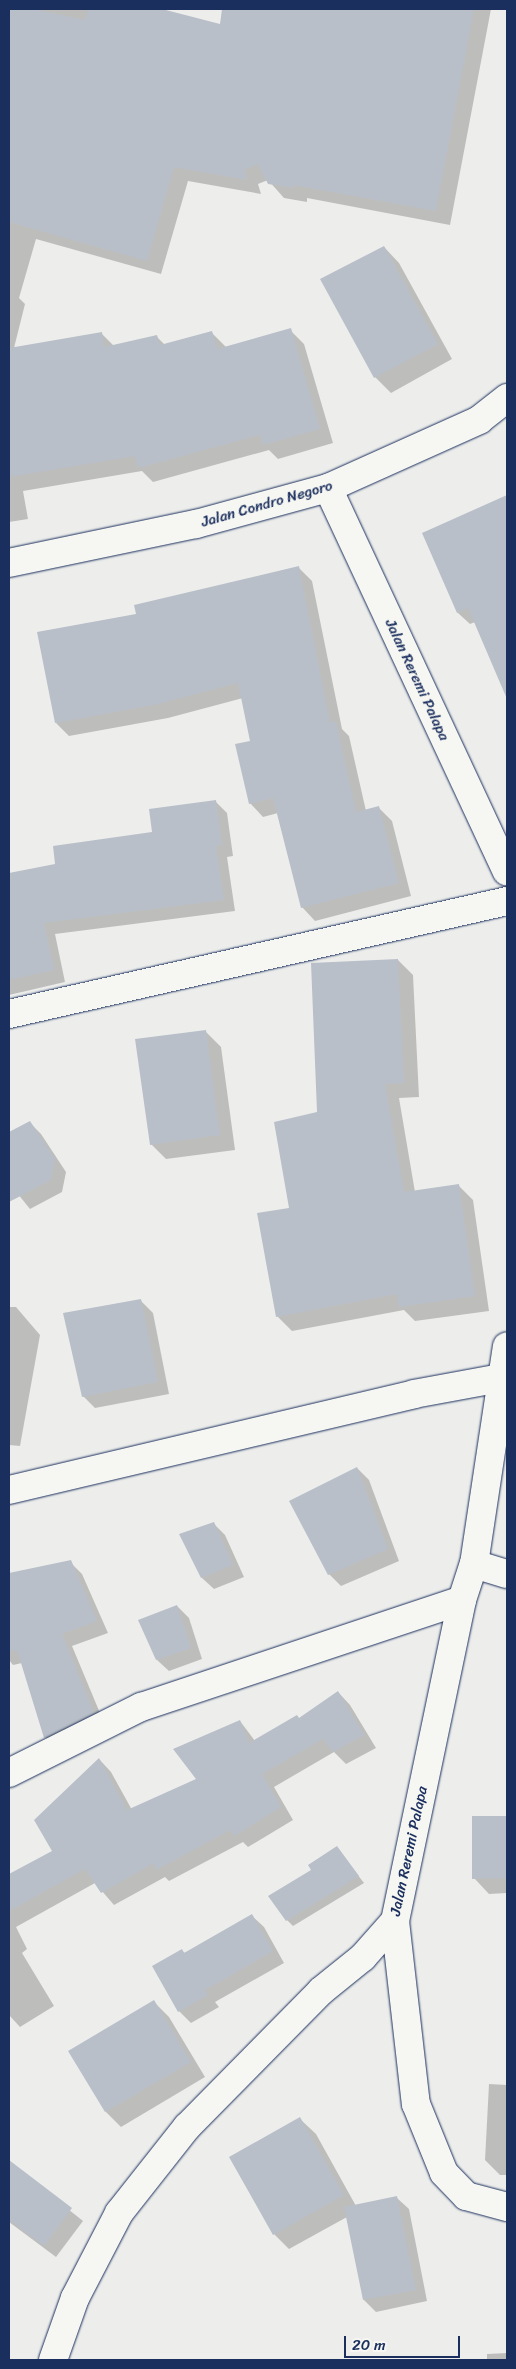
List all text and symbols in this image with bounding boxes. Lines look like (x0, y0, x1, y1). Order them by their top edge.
street label: Jalan Condro Negoro (199, 477, 335, 531)
street label: Jalan Reremi Palapa (381, 616, 453, 744)
street label: Jalan Reremi Palapa (386, 1784, 432, 1918)
scale bar (346, 2326, 462, 2358)
text: 20 m (352, 2332, 386, 2358)

